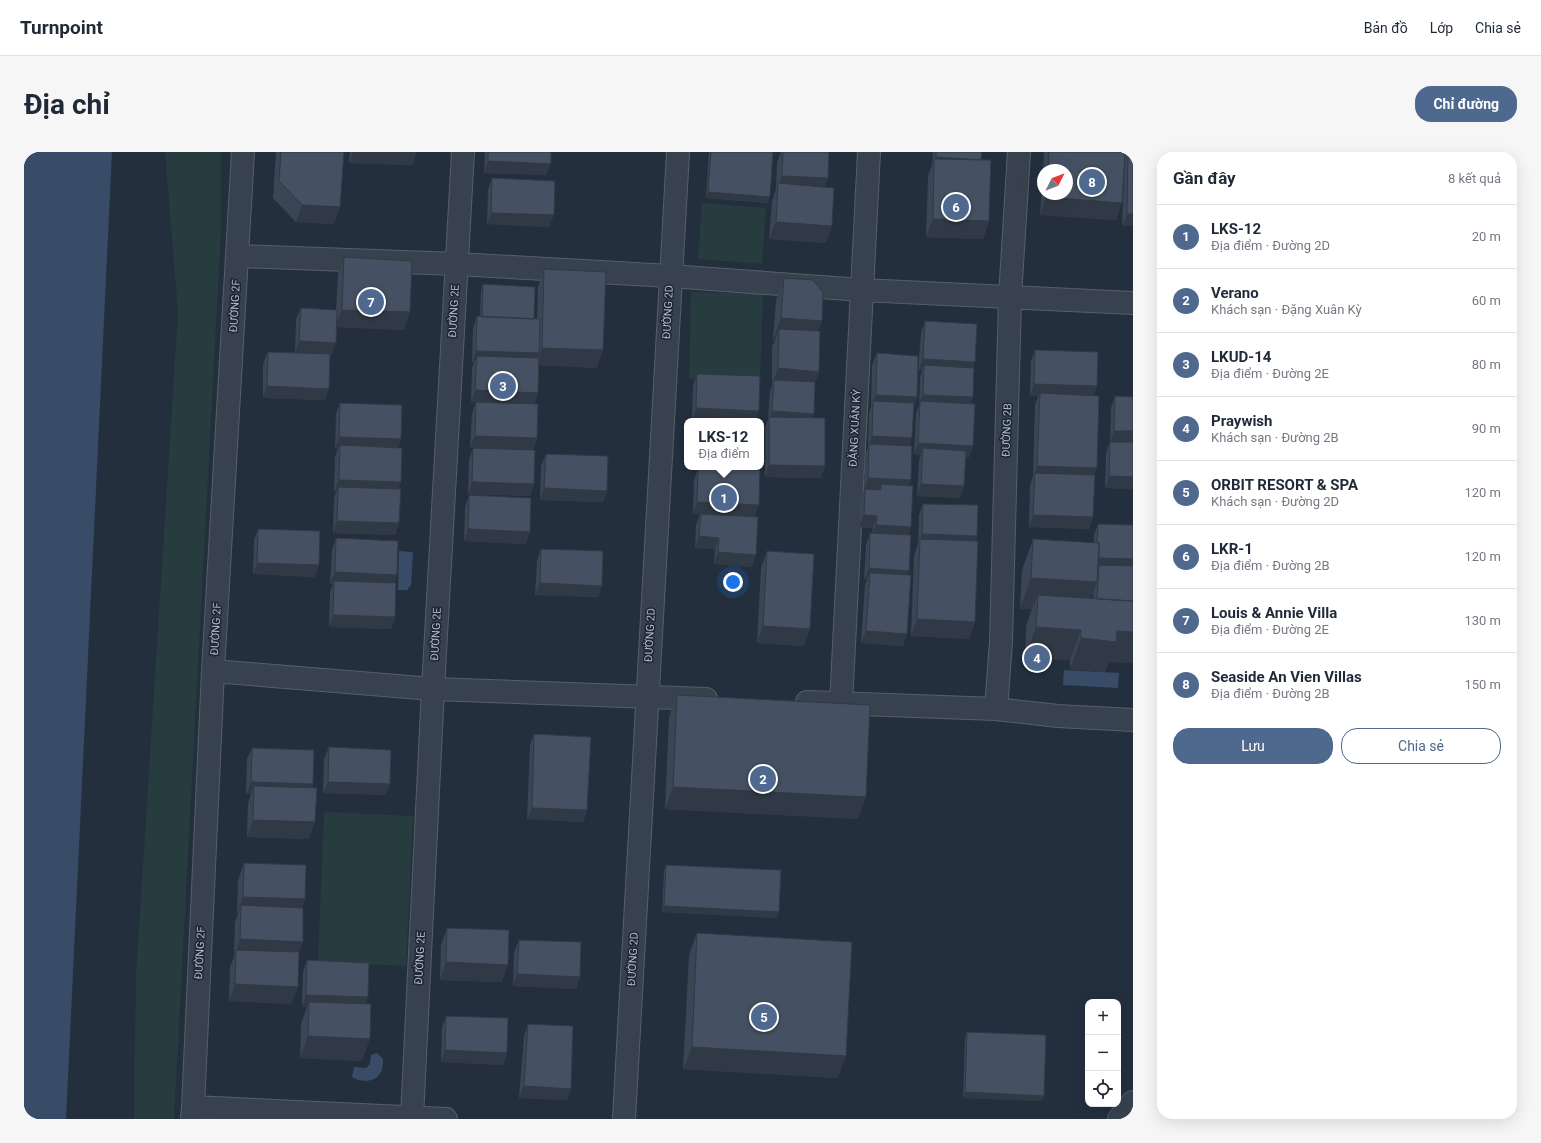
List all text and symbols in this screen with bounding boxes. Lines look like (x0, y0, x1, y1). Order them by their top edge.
text: Turnpoint (20, 16, 103, 39)
text: Bản đồ (1364, 20, 1408, 36)
text: Lớp (1430, 20, 1453, 36)
text: Chia sẻ (1475, 20, 1521, 36)
button: Chỉ đường (1415, 86, 1517, 122)
text: Địa chỉ (24, 88, 110, 121)
north arrow (1037, 164, 1073, 200)
pin: 8 (1079, 167, 1105, 197)
text: Gần đây (1173, 168, 1236, 188)
text: 8 kết quả (1448, 171, 1501, 186)
pin: 6 (943, 192, 969, 222)
text: LKS-12 (1211, 220, 1261, 238)
text: 1 (1182, 229, 1190, 244)
text: 20 m (1472, 229, 1501, 244)
text: Địa điểm · Đường 2D (1211, 238, 1330, 253)
street label: ĐƯỜNG 2F (227, 279, 243, 333)
street label: ĐƯỜNG 2E (446, 284, 462, 338)
text: Verano (1211, 284, 1259, 302)
street label: ĐƯỜNG 2D (660, 285, 676, 339)
pin: 7 (358, 287, 384, 317)
text: 2 (1182, 293, 1190, 308)
text: 60 m (1472, 293, 1501, 308)
text: Khách sạn · Đặng Xuân Kỳ (1211, 302, 1362, 317)
text: LKUD-14 (1211, 348, 1271, 366)
text: 3 (1182, 357, 1190, 372)
text: 80 m (1472, 357, 1501, 372)
text: Địa điểm · Đường 2E (1211, 366, 1329, 381)
pin: 3 (490, 371, 516, 401)
street label: ĐẶNG XUÂN KỲ (846, 388, 864, 467)
street label: ĐƯỜNG 2B (1000, 403, 1014, 457)
text: Praywish (1211, 412, 1272, 430)
popup (684, 418, 764, 470)
text: 4 (1182, 421, 1190, 436)
text: 90 m (1472, 421, 1501, 436)
text: LKS-12 (698, 428, 748, 446)
text: Khách sạn · Đường 2B (1211, 430, 1339, 445)
text: Địa điểm (698, 446, 750, 461)
text: ORBIT RESORT & SPA (1211, 476, 1358, 494)
pin: 1 (711, 483, 737, 513)
text: 5 (1182, 485, 1190, 500)
text: 120 m (1464, 485, 1501, 500)
text: Khách sạn · Đường 2D (1211, 494, 1339, 509)
text: LKR-1 (1211, 540, 1253, 558)
text: 6 (1182, 549, 1190, 564)
text: 120 m (1464, 549, 1501, 564)
text: Địa điểm · Đường 2B (1211, 558, 1330, 573)
your location (723, 572, 743, 592)
street label: ĐƯỜNG 2F (208, 602, 224, 656)
text: Louis & Annie Villa (1211, 604, 1337, 622)
street label: ĐƯỜNG 2E (428, 607, 444, 661)
street label: ĐƯỜNG 2D (642, 608, 658, 662)
text: 7 (1182, 613, 1190, 628)
text: 130 m (1464, 613, 1501, 628)
text: Địa điểm · Đường 2E (1211, 622, 1329, 637)
pin: 4 (1024, 643, 1050, 673)
text: Seaside An Vien Villas (1211, 668, 1362, 686)
text: 8 (1182, 677, 1190, 692)
text: 150 m (1464, 677, 1501, 692)
text: Địa điểm · Đường 2B (1211, 686, 1330, 701)
button: Lưu (1173, 728, 1333, 764)
button: Chia sẻ (1341, 728, 1501, 764)
pin: 2 (750, 764, 776, 794)
street label: ĐƯỜNG 2F (192, 926, 208, 980)
street label: ĐƯỜNG 2E (412, 931, 428, 985)
street label: ĐƯỜNG 2D (625, 932, 641, 986)
map controls (1085, 999, 1121, 1107)
button: + (1085, 999, 1121, 1035)
pin: 5 (751, 1002, 777, 1032)
button: − (1085, 1035, 1121, 1071)
button: locate (1085, 1071, 1121, 1107)

